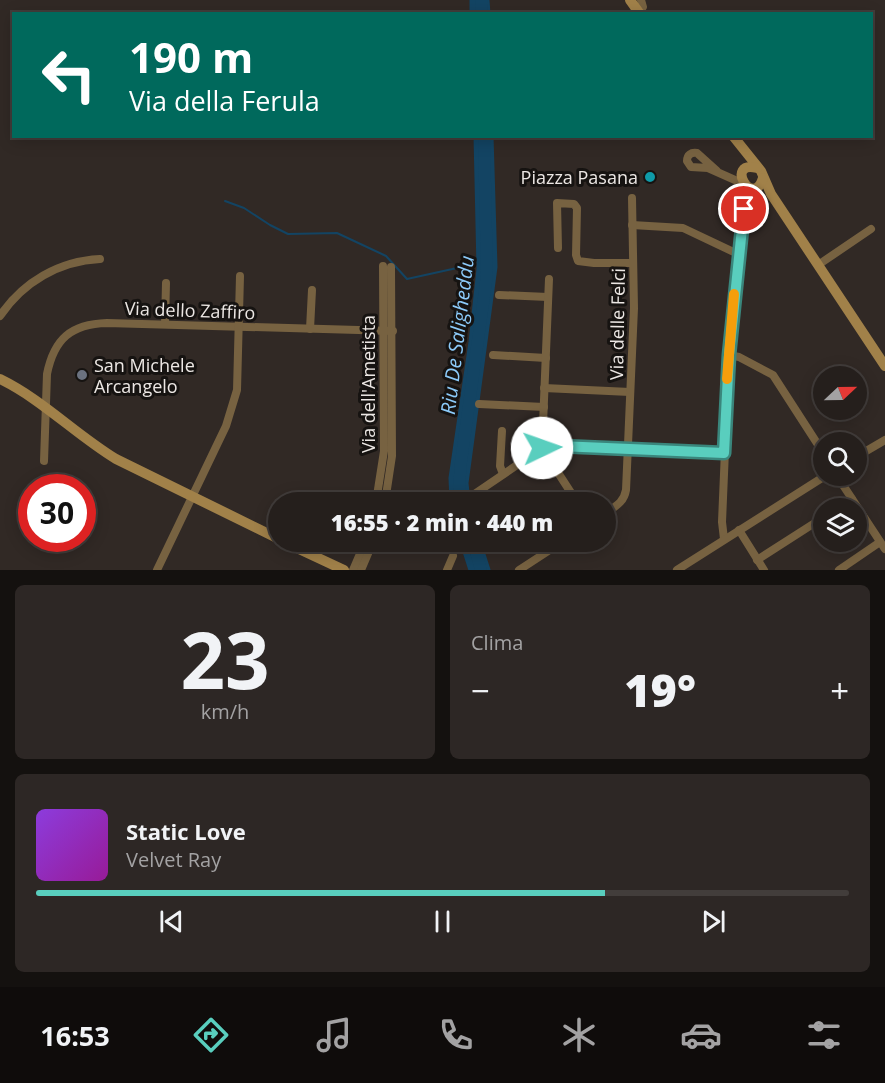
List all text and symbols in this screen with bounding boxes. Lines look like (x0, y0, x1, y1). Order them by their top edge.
text: 190 m (129, 28, 253, 85)
icon: left (30, 36, 108, 114)
text: Via della Ferula (129, 82, 320, 119)
place label: Piazza Pasana (521, 165, 638, 189)
marker: Piazza Pasana (643, 170, 657, 184)
pin (718, 183, 769, 234)
icon: arrive (727, 192, 760, 225)
water label: Riu De Saligheddu (434, 254, 480, 416)
street label: Via delle Felci (604, 268, 630, 380)
street label: Via dello Zaffiro (124, 296, 256, 324)
street label: Via dell'Ametista (356, 315, 380, 453)
place label: San Michele Arcangelo (94, 353, 195, 398)
north arrow (813, 366, 867, 420)
map controls (813, 366, 867, 552)
marker: San Michele Arcangelo (75, 368, 89, 382)
position arrow (510, 416, 574, 480)
button: search (813, 432, 867, 486)
speed limit sign: 30 (18, 474, 96, 552)
button: layers (813, 498, 867, 552)
text: 16:55 · 2 min · 440 m (331, 507, 553, 537)
text: 23 (180, 606, 270, 712)
text: Clima (471, 629, 523, 656)
text: 19° (624, 659, 696, 720)
text: − (471, 668, 490, 713)
text: + (830, 668, 849, 713)
text: km/h (201, 698, 249, 725)
text: Static Love (126, 816, 246, 846)
text: Velvet Ray (126, 846, 221, 873)
icon: previous (155, 905, 188, 938)
icon: pause (426, 905, 459, 938)
icon: next (697, 905, 730, 938)
icon: directions (190, 1014, 232, 1056)
icon: music (313, 1014, 355, 1056)
icon: phone (435, 1014, 477, 1056)
icon: climate (558, 1014, 600, 1056)
icon: car (680, 1014, 722, 1056)
icon: filters (803, 1014, 845, 1056)
text: 16:53 (40, 1017, 110, 1054)

